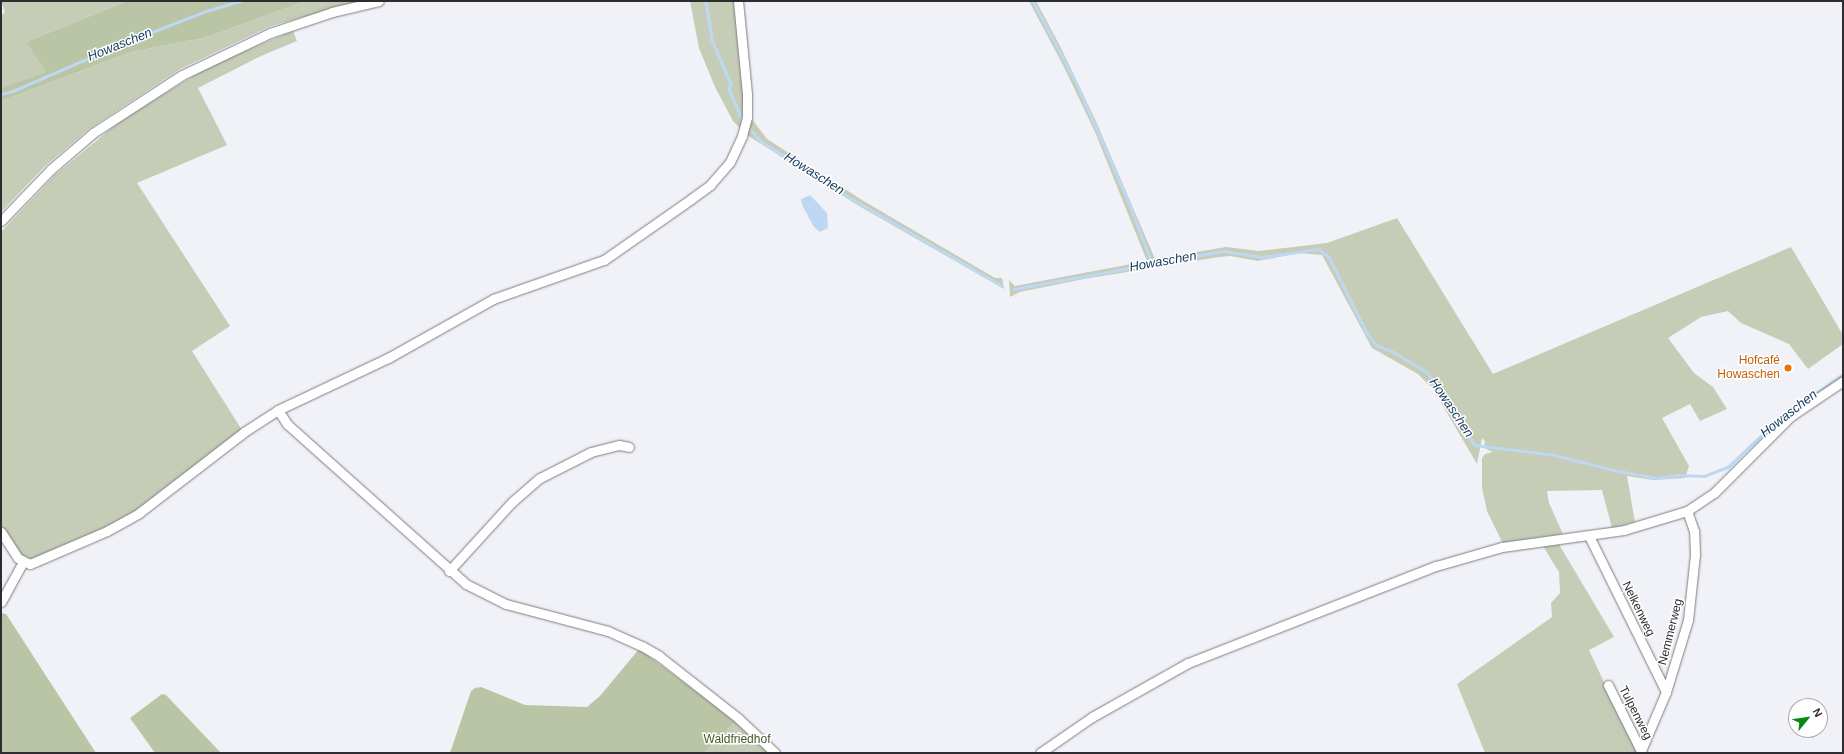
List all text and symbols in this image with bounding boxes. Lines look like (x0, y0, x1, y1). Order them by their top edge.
water label: Howaschen (86, 25, 154, 65)
water label: Howaschen (781, 149, 847, 199)
water label: Howaschen (1128, 248, 1198, 276)
place label: Hofcafé Howaschen (1717, 354, 1780, 382)
marker: Hofcafé Howaschen (1783, 363, 1793, 373)
water label: Howaschen (1426, 375, 1476, 441)
water label: Howaschen (1757, 387, 1821, 441)
street label: Nelkenweg (1619, 579, 1657, 639)
street label: Nemmerweg (1656, 597, 1686, 667)
street label: Tulpenweg (1615, 684, 1655, 742)
north arrow (1788, 698, 1828, 738)
text: N (1810, 706, 1825, 719)
park label: Waldfriedhof (704, 733, 770, 747)

